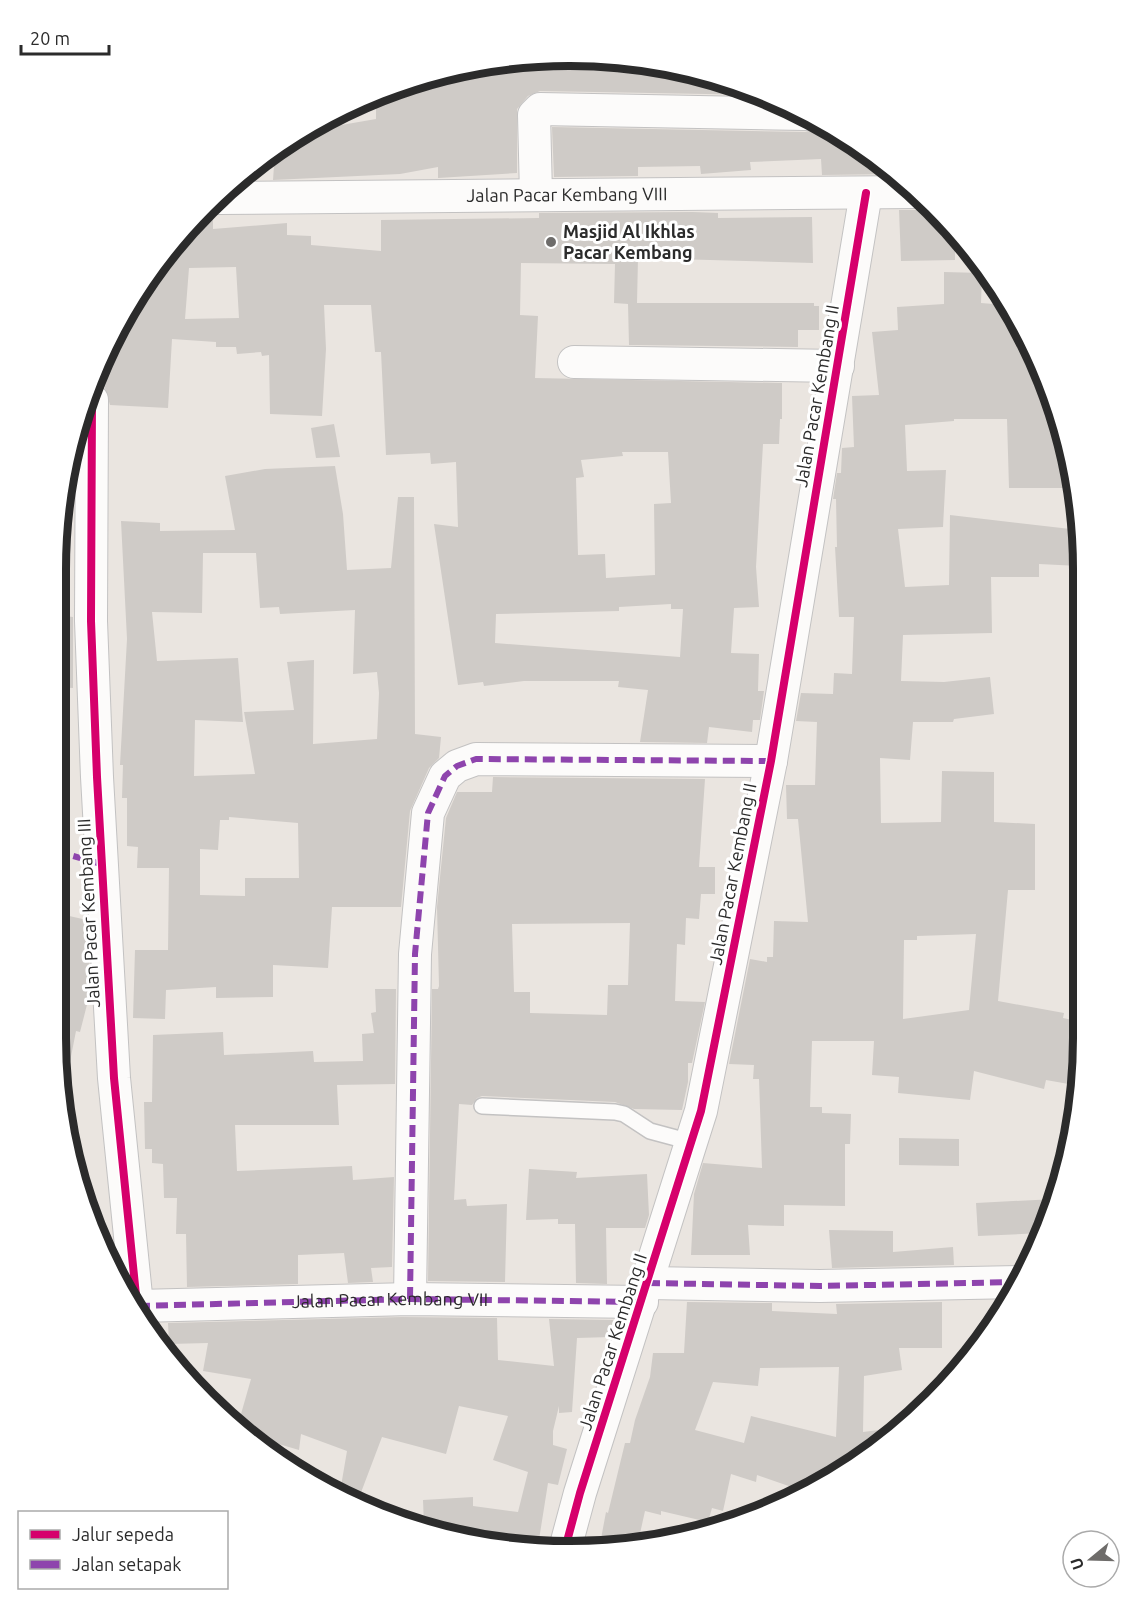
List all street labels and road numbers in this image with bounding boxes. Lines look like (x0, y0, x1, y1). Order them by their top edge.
street label: Jalan Pacar Kembang VIII (466, 183, 668, 205)
street label: Jalan Pacar Kembang II (790, 303, 842, 489)
street label: Jalan Pacar Kembang II (705, 781, 759, 966)
street label: Jalan Pacar Kembang III (73, 818, 103, 1008)
street label: Jalan Pacar Kembang II (574, 1251, 650, 1433)
street label: Jalan Pacar Kembang VII (291, 1288, 488, 1311)

